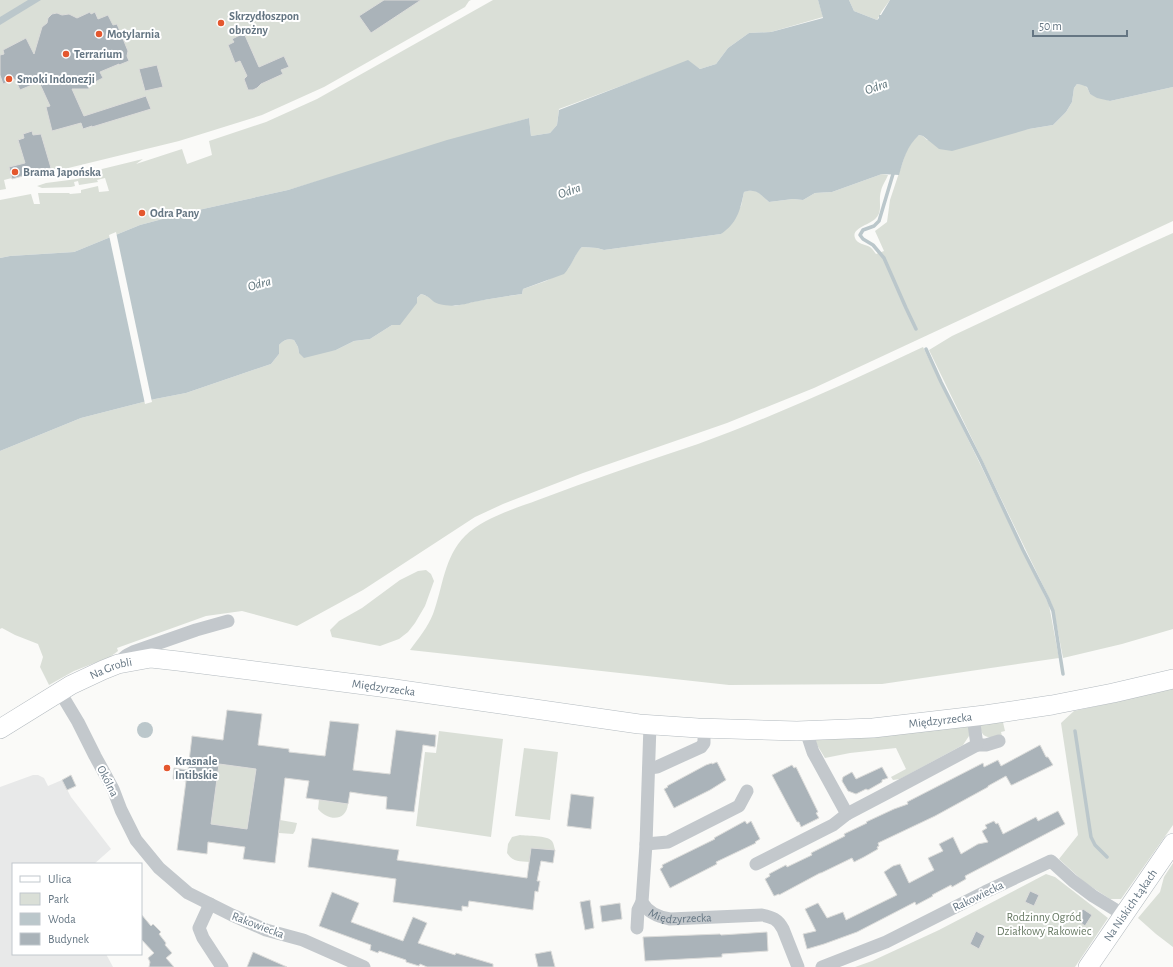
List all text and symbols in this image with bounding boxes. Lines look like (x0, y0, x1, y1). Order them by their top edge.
place label: Skrzydłoszpon obrożny (229, 10, 299, 37)
scale bar (1033, 12, 1127, 38)
marker: Skrzydłoszpon obrożny (216, 18, 226, 28)
text: 50 m (1039, 20, 1062, 32)
place label: Motylarnia (107, 28, 160, 41)
marker: Motylarnia (94, 29, 104, 39)
place label: Terrarium (74, 48, 122, 60)
marker: Terrarium (61, 49, 71, 59)
place label: Smoki Indonezji (17, 73, 95, 86)
marker: Smoki Indonezji (4, 74, 14, 84)
water label: Odra (863, 77, 890, 97)
place label: Brama Japońska (23, 166, 101, 178)
marker: Brama Japońska (10, 167, 20, 177)
water label: Odra (556, 181, 583, 201)
place label: Odra Pany (150, 207, 200, 220)
marker: Odra Pany (137, 208, 147, 218)
water label: Odra (246, 275, 273, 294)
street label: Na Grobli (88, 656, 133, 681)
street label: Międzyrzecka (351, 677, 416, 698)
street label: Międzyrzecka (908, 710, 973, 730)
place label: Krasnale Intibskie (175, 755, 218, 781)
street label: Okólna (95, 763, 121, 799)
marker: Krasnale Intibskie (162, 763, 172, 773)
legend (12, 863, 142, 955)
street label: Na Niskich Łąkach (1102, 867, 1159, 943)
text: Ulica (48, 873, 72, 885)
street label: Rakowiecka (951, 878, 1006, 913)
text: Park (48, 893, 69, 905)
street label: Międzyrzecka (646, 906, 712, 926)
street label: Rakowiecka (230, 910, 286, 941)
park label: Rodzinny Ogród Działkowy Rakowiec (997, 911, 1092, 938)
text: Woda (48, 913, 76, 925)
text: Budynek (48, 933, 90, 946)

